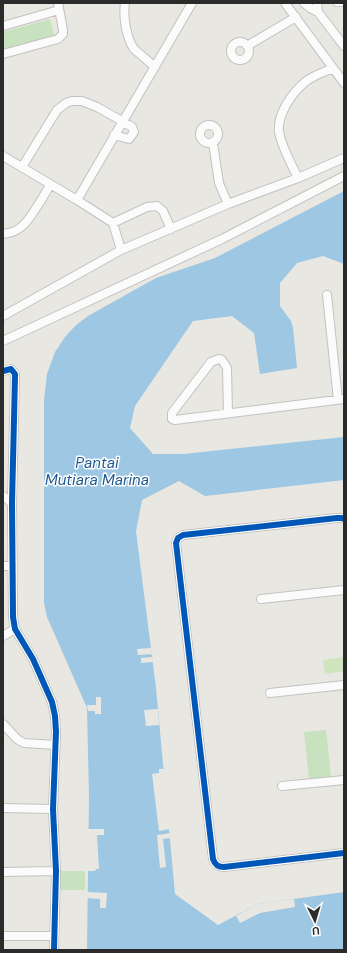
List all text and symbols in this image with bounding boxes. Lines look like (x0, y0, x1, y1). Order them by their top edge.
water label: Pantai Mutiara Marina (45, 453, 149, 490)
north arrow (295, 901, 335, 941)
text: U (312, 924, 320, 938)

